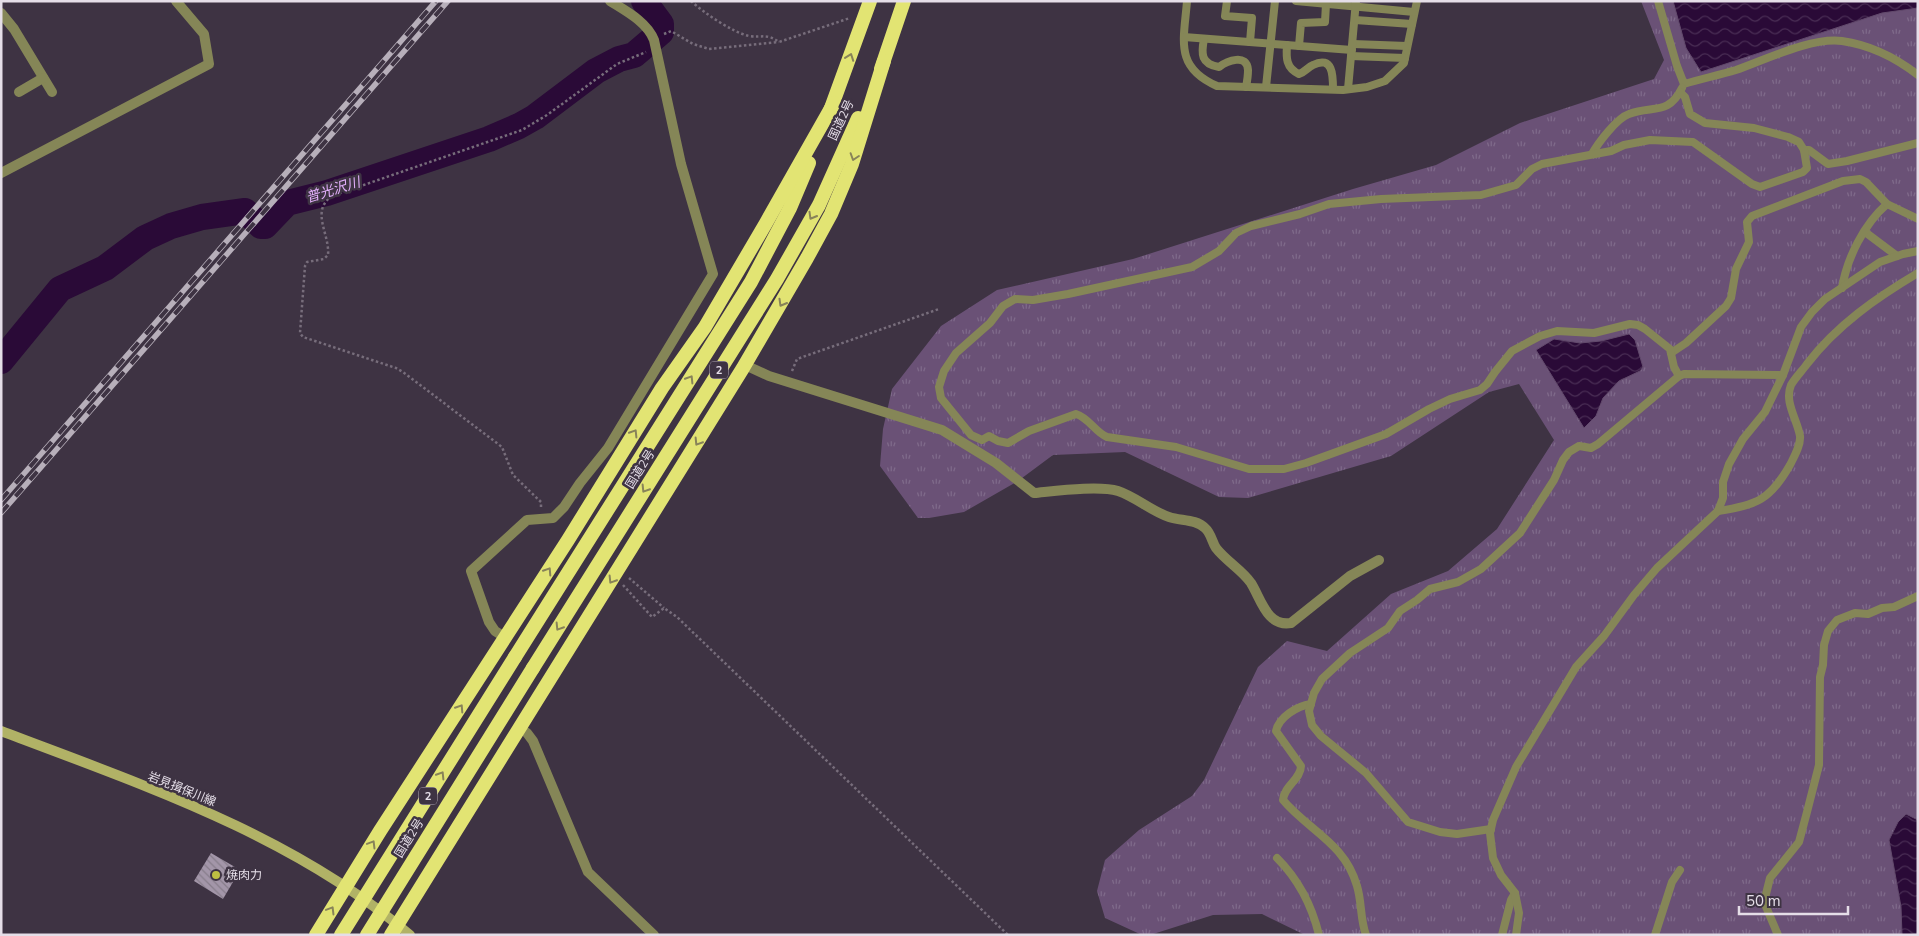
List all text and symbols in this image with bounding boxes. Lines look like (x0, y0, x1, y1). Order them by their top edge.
one-way arrow (844, 54, 854, 62)
street label: 国道2号 (825, 97, 857, 143)
one-way arrow (849, 153, 859, 161)
water label: 普光沢川 (303, 172, 364, 207)
one-way arrow (809, 211, 819, 220)
one-way arrow (778, 297, 788, 306)
road number: 2 (710, 362, 728, 378)
one-way arrow (684, 375, 693, 384)
one-way arrow (628, 430, 638, 439)
one-way arrow (694, 436, 704, 445)
street label: 国道2号 (622, 446, 658, 492)
one-way arrow (642, 483, 651, 493)
one-way arrow (542, 567, 551, 577)
one-way arrow (609, 575, 619, 584)
one-way arrow (555, 621, 565, 630)
one-way arrow (454, 704, 464, 713)
street label: 岩見揖保川線 (146, 768, 218, 810)
one-way arrow (435, 771, 445, 780)
road number: 2 (419, 788, 437, 804)
street label: 国道2号 (391, 815, 427, 861)
one-way arrow (365, 840, 375, 849)
place label: 焼肉力 (226, 867, 262, 883)
marker: 焼肉力 (210, 869, 222, 881)
scale bar (1739, 884, 1848, 916)
text: 50 m (1746, 891, 1781, 911)
one-way arrow (325, 907, 335, 916)

